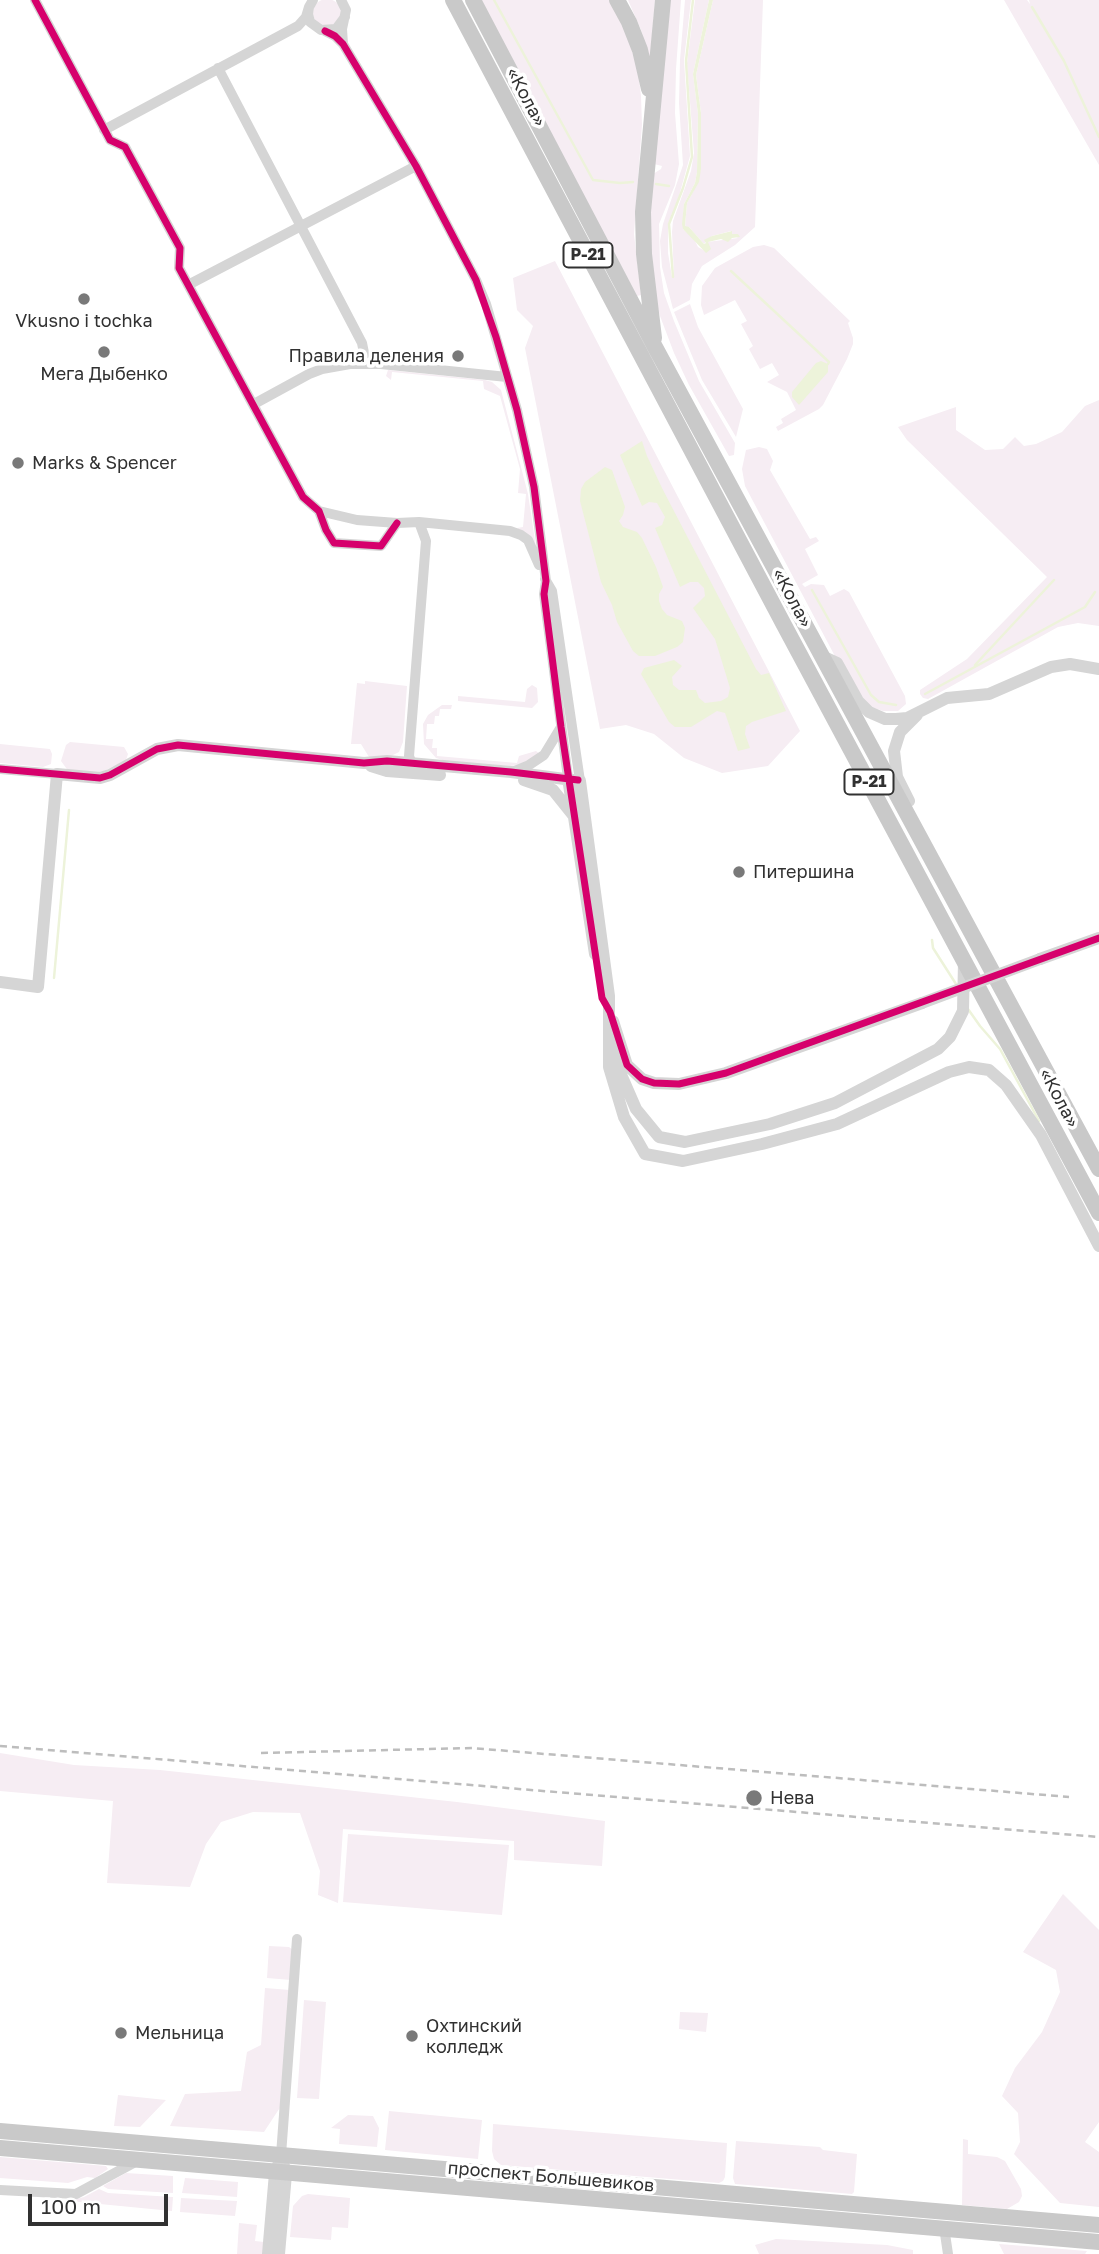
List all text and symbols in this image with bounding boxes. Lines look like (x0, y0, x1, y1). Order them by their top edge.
street label: «Кола» (502, 64, 550, 130)
road number: Р-21 (564, 243, 612, 268)
marker: Vkusno i tochka (76, 291, 92, 307)
place label: Vkusno i tochka (15, 310, 153, 332)
marker: Мега Дыбенко (96, 344, 112, 360)
place label: Правила деления (289, 345, 444, 367)
marker: Правила деления (450, 348, 466, 364)
place label: Мега Дыбенко (40, 363, 168, 385)
place label: Marks & Spencer (32, 452, 177, 474)
marker: Marks & Spencer (10, 455, 26, 471)
street label: «Кола» (768, 565, 816, 631)
road number: Р-21 (844, 769, 894, 794)
place label: Питершина (753, 861, 854, 883)
marker: Питершина (731, 864, 747, 880)
street label: «Кола» (1035, 1065, 1083, 1131)
place label: Нева (770, 1787, 814, 1809)
marker: Нева (744, 1788, 764, 1808)
place label: Охтинский колледж (426, 2015, 522, 2058)
place label: Мельница (135, 2022, 224, 2044)
marker: Мельница (113, 2025, 129, 2041)
marker: Охтинский колледж (404, 2028, 420, 2044)
street label: проспект Большевиков (447, 2157, 655, 2197)
scale bar (32, 2180, 172, 2224)
text: 100 m (41, 2193, 101, 2219)

